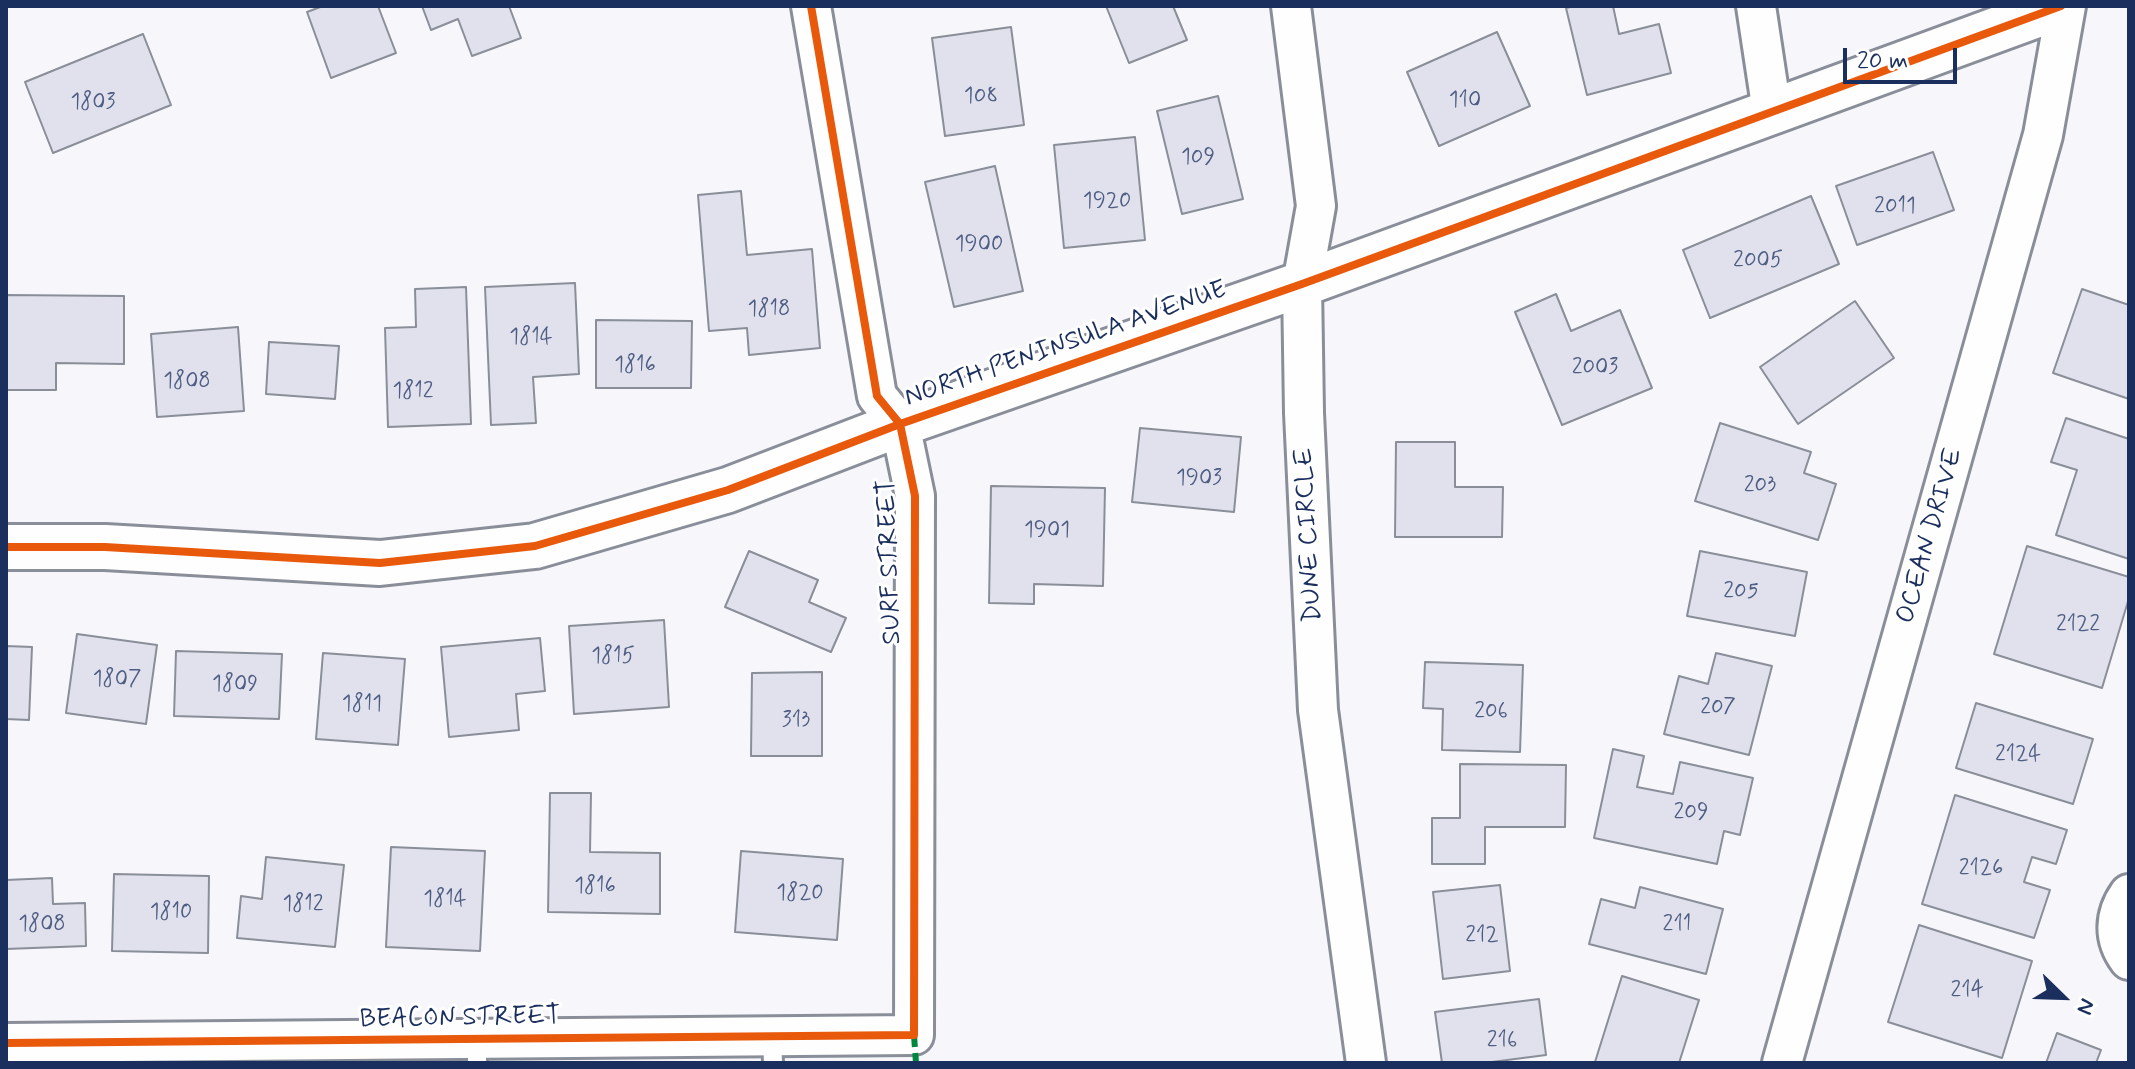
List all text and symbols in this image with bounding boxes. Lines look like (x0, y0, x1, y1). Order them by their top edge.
scale bar (1847, 32, 1961, 82)
text: 20 m (1857, 46, 1908, 77)
house number: 108 (964, 84, 998, 110)
house number: 110 (1449, 88, 1481, 114)
house number: 1803 (70, 90, 116, 116)
house number: 109 (1181, 145, 1215, 171)
house number: 1920 (1083, 189, 1131, 215)
house number: 2011 (1874, 194, 1916, 220)
house number: 1900 (955, 232, 1003, 258)
house number: 2005 (1733, 248, 1783, 274)
street label: NORTH PENINSULA AVENUE (901, 275, 1231, 415)
house number: 1818 (748, 297, 790, 323)
house number: 1814 (509, 325, 553, 351)
house number: 1816 (614, 353, 656, 379)
house number: 2003 (1572, 355, 1618, 381)
house number: 1808 (163, 369, 211, 395)
house number: 1812 (392, 379, 434, 405)
street label: OCEAN DRIVE (1891, 445, 1971, 627)
street label: DUNE CIRCLE (1290, 447, 1330, 623)
house number: 1903 (1176, 466, 1222, 492)
house number: 203 (1744, 473, 1776, 499)
street label: SURF STREET (873, 479, 909, 645)
house number: 1901 (1024, 518, 1070, 544)
house number: 205 (1723, 579, 1759, 605)
house number: 2122 (2056, 612, 2100, 638)
house number: 1815 (591, 644, 635, 670)
house number: 1807 (93, 667, 141, 693)
house number: 1809 (212, 672, 258, 698)
house number: 1811 (342, 692, 382, 718)
house number: 207 (1700, 695, 1736, 721)
house number: 206 (1474, 699, 1508, 725)
house number: 313 (782, 708, 810, 734)
house number: 2124 (1995, 742, 2041, 768)
house number: 209 (1674, 800, 1708, 826)
house number: 2126 (1959, 856, 2003, 882)
house number: 1816 (574, 874, 616, 900)
house number: 1820 (776, 881, 824, 907)
house number: 1814 (423, 887, 467, 913)
house number: 1812 (282, 892, 324, 918)
house number: 1810 (150, 900, 192, 926)
house number: 1808 (18, 912, 66, 938)
house number: 211 (1663, 912, 1691, 938)
house number: 212 (1465, 923, 1499, 949)
north arrow (2023, 957, 2103, 1037)
house number: 214 (1950, 978, 1984, 1004)
text: N (2069, 994, 2101, 1019)
street label: BEACON STREET (359, 1002, 561, 1036)
house number: 216 (1487, 1028, 1517, 1054)

